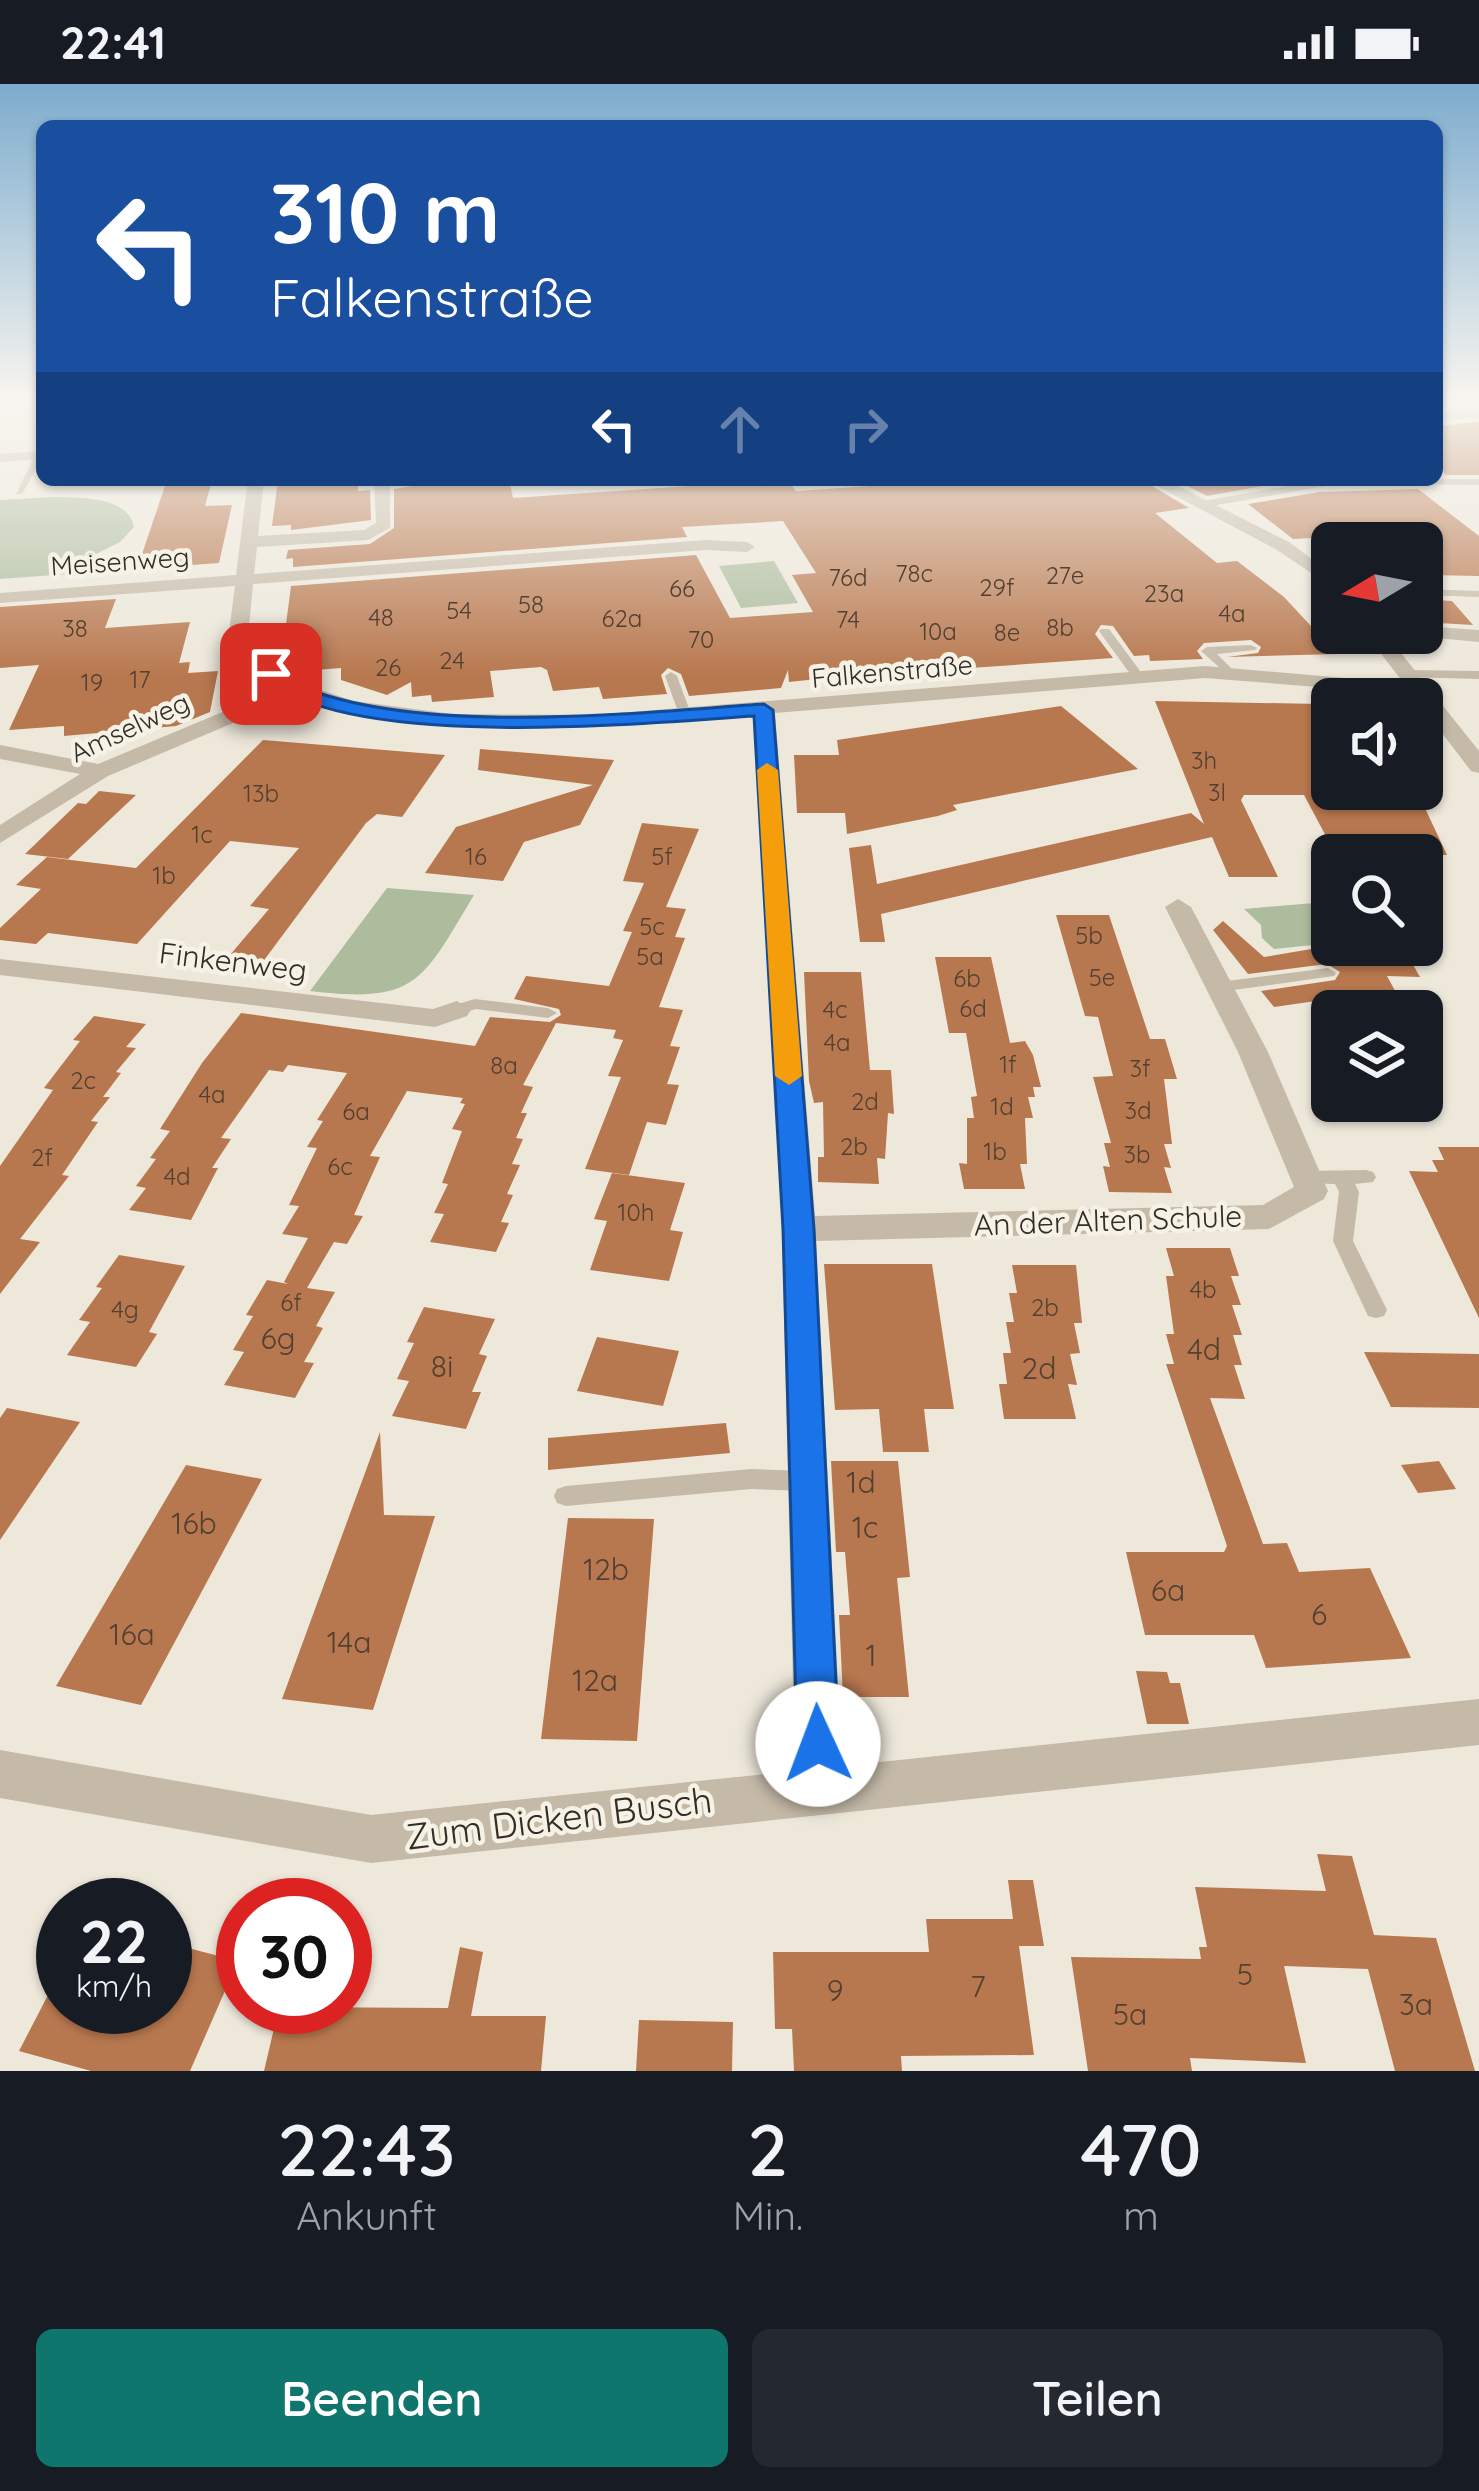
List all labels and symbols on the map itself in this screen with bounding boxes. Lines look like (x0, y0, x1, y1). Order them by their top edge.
north arrow (1311, 522, 1443, 654)
street label: Meisenweg (49, 539, 191, 583)
house number: 78c (895, 558, 933, 588)
house number: 27e (1046, 560, 1084, 590)
house number: 76d (828, 562, 868, 592)
house number: 29f (979, 572, 1015, 602)
house number: 66 (669, 573, 695, 603)
house number: 23a (1144, 578, 1184, 608)
house number: 58 (518, 589, 544, 619)
house number: 54 (446, 595, 472, 625)
house number: 4a (1218, 598, 1246, 628)
house number: 48 (368, 602, 394, 632)
house number: 62a (602, 603, 642, 633)
house number: 74 (836, 604, 860, 634)
house number: 8b (1046, 612, 1074, 642)
house number: 38 (62, 613, 88, 643)
house number: 10a (919, 616, 957, 646)
house number: 8e (994, 617, 1020, 647)
pin (220, 623, 322, 725)
house number: 70 (688, 624, 714, 654)
house number: 24 (439, 645, 465, 675)
street label: Falkenstraße (810, 647, 974, 695)
house number: 26 (375, 652, 401, 682)
house number: 17 (129, 664, 151, 694)
house number: 19 (81, 667, 103, 697)
street label: Amselweg (64, 685, 195, 770)
house number: 3h (1191, 745, 1217, 775)
house number: 3l (1208, 777, 1226, 807)
house number: 13b (243, 778, 279, 808)
house number: 1c (191, 819, 213, 849)
house number: 16 (465, 841, 487, 871)
house number: 5f (651, 841, 673, 871)
house number: 1b (152, 860, 176, 890)
house number: 5c (639, 911, 665, 941)
house number: 5b (1075, 920, 1103, 950)
street label: Finkenweg (157, 933, 309, 989)
house number: 5a (636, 941, 664, 971)
house number: 5e (1089, 962, 1115, 992)
house number: 6b (953, 963, 981, 993)
house number: 6d (959, 993, 987, 1023)
house number: 4c (822, 994, 848, 1024)
house number: 4a (823, 1027, 851, 1057)
house number: 1f (999, 1049, 1017, 1079)
house number: 8a (490, 1050, 518, 1080)
house number: 3f (1129, 1053, 1151, 1083)
house number: 2c (70, 1065, 96, 1095)
house number: 4a (198, 1079, 226, 1109)
house number: 2d (851, 1086, 879, 1116)
house number: 1d (990, 1091, 1014, 1121)
house number: 3d (1124, 1095, 1152, 1125)
house number: 6a (342, 1096, 370, 1126)
house number: 2b (840, 1131, 868, 1161)
house number: 1b (983, 1136, 1007, 1166)
house number: 3b (1123, 1139, 1151, 1169)
house number: 2f (31, 1142, 53, 1172)
house number: 6c (327, 1151, 353, 1181)
house number: 4d (163, 1161, 191, 1191)
street label: An der Alten Schule (973, 1196, 1243, 1244)
house number: 10h (618, 1197, 654, 1227)
house number: 4b (1189, 1274, 1217, 1304)
house number: 6f (280, 1287, 302, 1317)
house number: 2b (1031, 1292, 1059, 1322)
house number: 4g (111, 1294, 139, 1324)
house number: 6g (261, 1319, 295, 1357)
house number: 4d (1187, 1330, 1221, 1368)
house number: 8i (431, 1347, 453, 1385)
house number: 2d (1022, 1349, 1056, 1387)
house number: 1d (846, 1463, 876, 1501)
house number: 16b (171, 1504, 217, 1542)
house number: 1c (852, 1508, 878, 1546)
house number: 12b (583, 1550, 629, 1588)
house number: 6a (1151, 1571, 1185, 1609)
house number: 6 (1311, 1595, 1327, 1633)
house number: 16a (109, 1615, 155, 1653)
house number: 14a (327, 1623, 371, 1661)
house number: 1 (865, 1636, 877, 1674)
house number: 12a (572, 1661, 618, 1699)
position arrow (755, 1681, 881, 1807)
street label: Zum Dicken Busch (403, 1776, 714, 1859)
speed limit sign: 30 (216, 1878, 372, 2034)
house number: 5 (1237, 1955, 1253, 1993)
house number: 7 (970, 1967, 986, 2005)
house number: 9 (827, 1971, 843, 2009)
house number: 3a (1399, 1985, 1433, 2023)
house number: 5a (1113, 1995, 1147, 2033)

